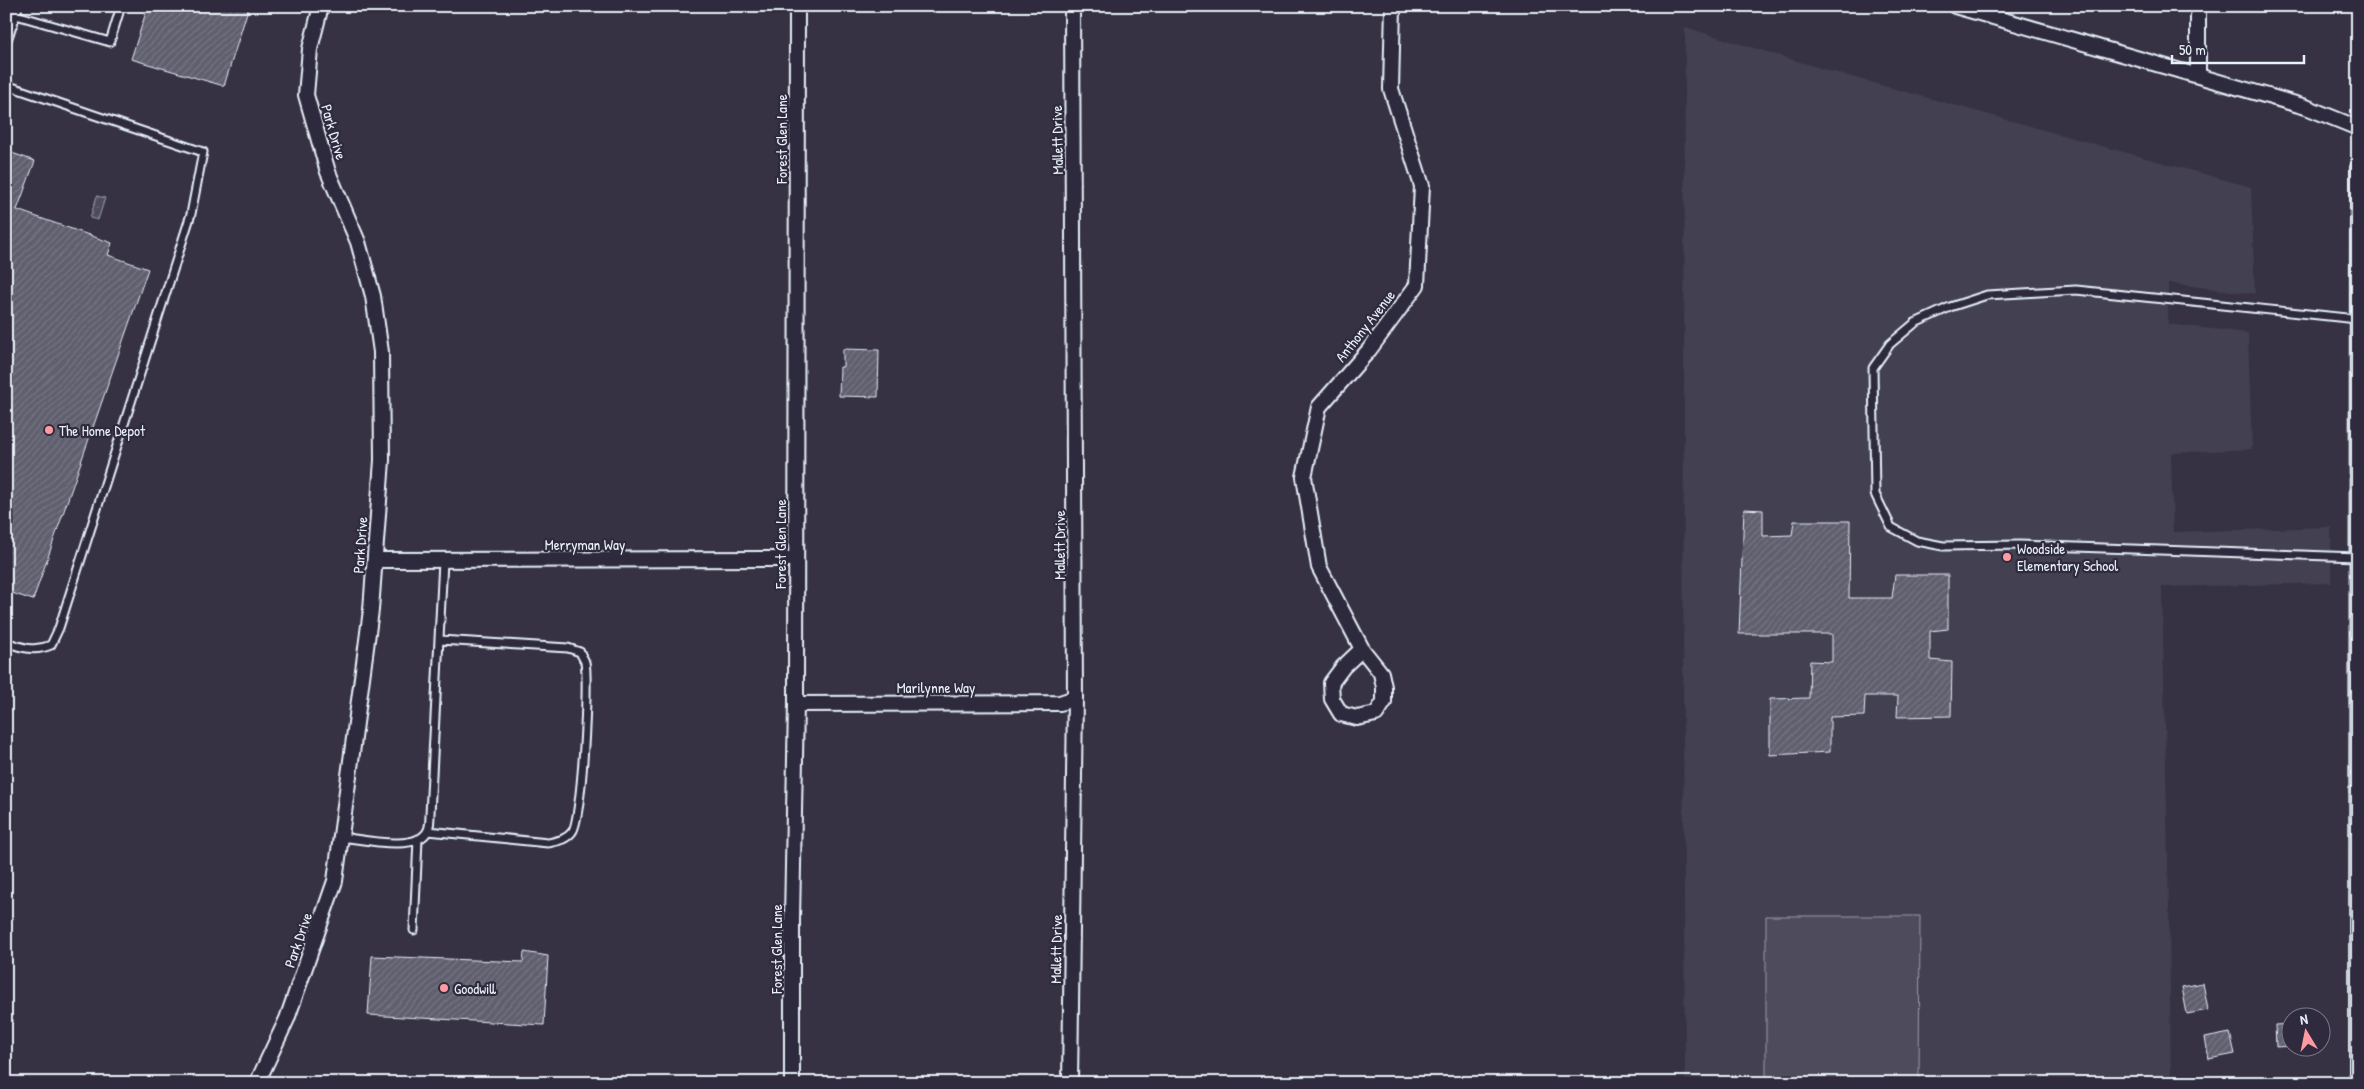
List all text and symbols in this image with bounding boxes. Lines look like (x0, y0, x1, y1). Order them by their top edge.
scale bar (2172, 32, 2304, 64)
text: 50 m (2179, 39, 2206, 60)
street label: Forest Glen Lane (771, 94, 792, 185)
street label: Park Drive (316, 102, 352, 162)
street label: Mallett Drive (1046, 105, 1068, 175)
street label: Anthony Avenue (1330, 286, 1400, 366)
place label: The Home Depot (59, 420, 146, 441)
marker: The Home Depot (43, 424, 55, 436)
street label: Forest Glen Lane (770, 499, 791, 590)
street label: Mallett Drive (1049, 510, 1070, 580)
street label: Park Drive (348, 516, 372, 574)
street label: Merryman Way (545, 534, 625, 555)
place label: Woodside Elementary School (2017, 538, 2118, 576)
marker: Woodside Elementary School (2001, 551, 2013, 563)
street label: Marilynne Way (897, 677, 975, 698)
street label: Forest Glen Lane (766, 904, 787, 995)
street label: Park Drive (279, 910, 317, 970)
street label: Mallett Drive (1045, 914, 1067, 984)
place label: Goodwill (454, 978, 496, 999)
marker: Goodwill (438, 982, 450, 994)
north arrow (2282, 1006, 2332, 1056)
text: N (2298, 1009, 2310, 1029)

